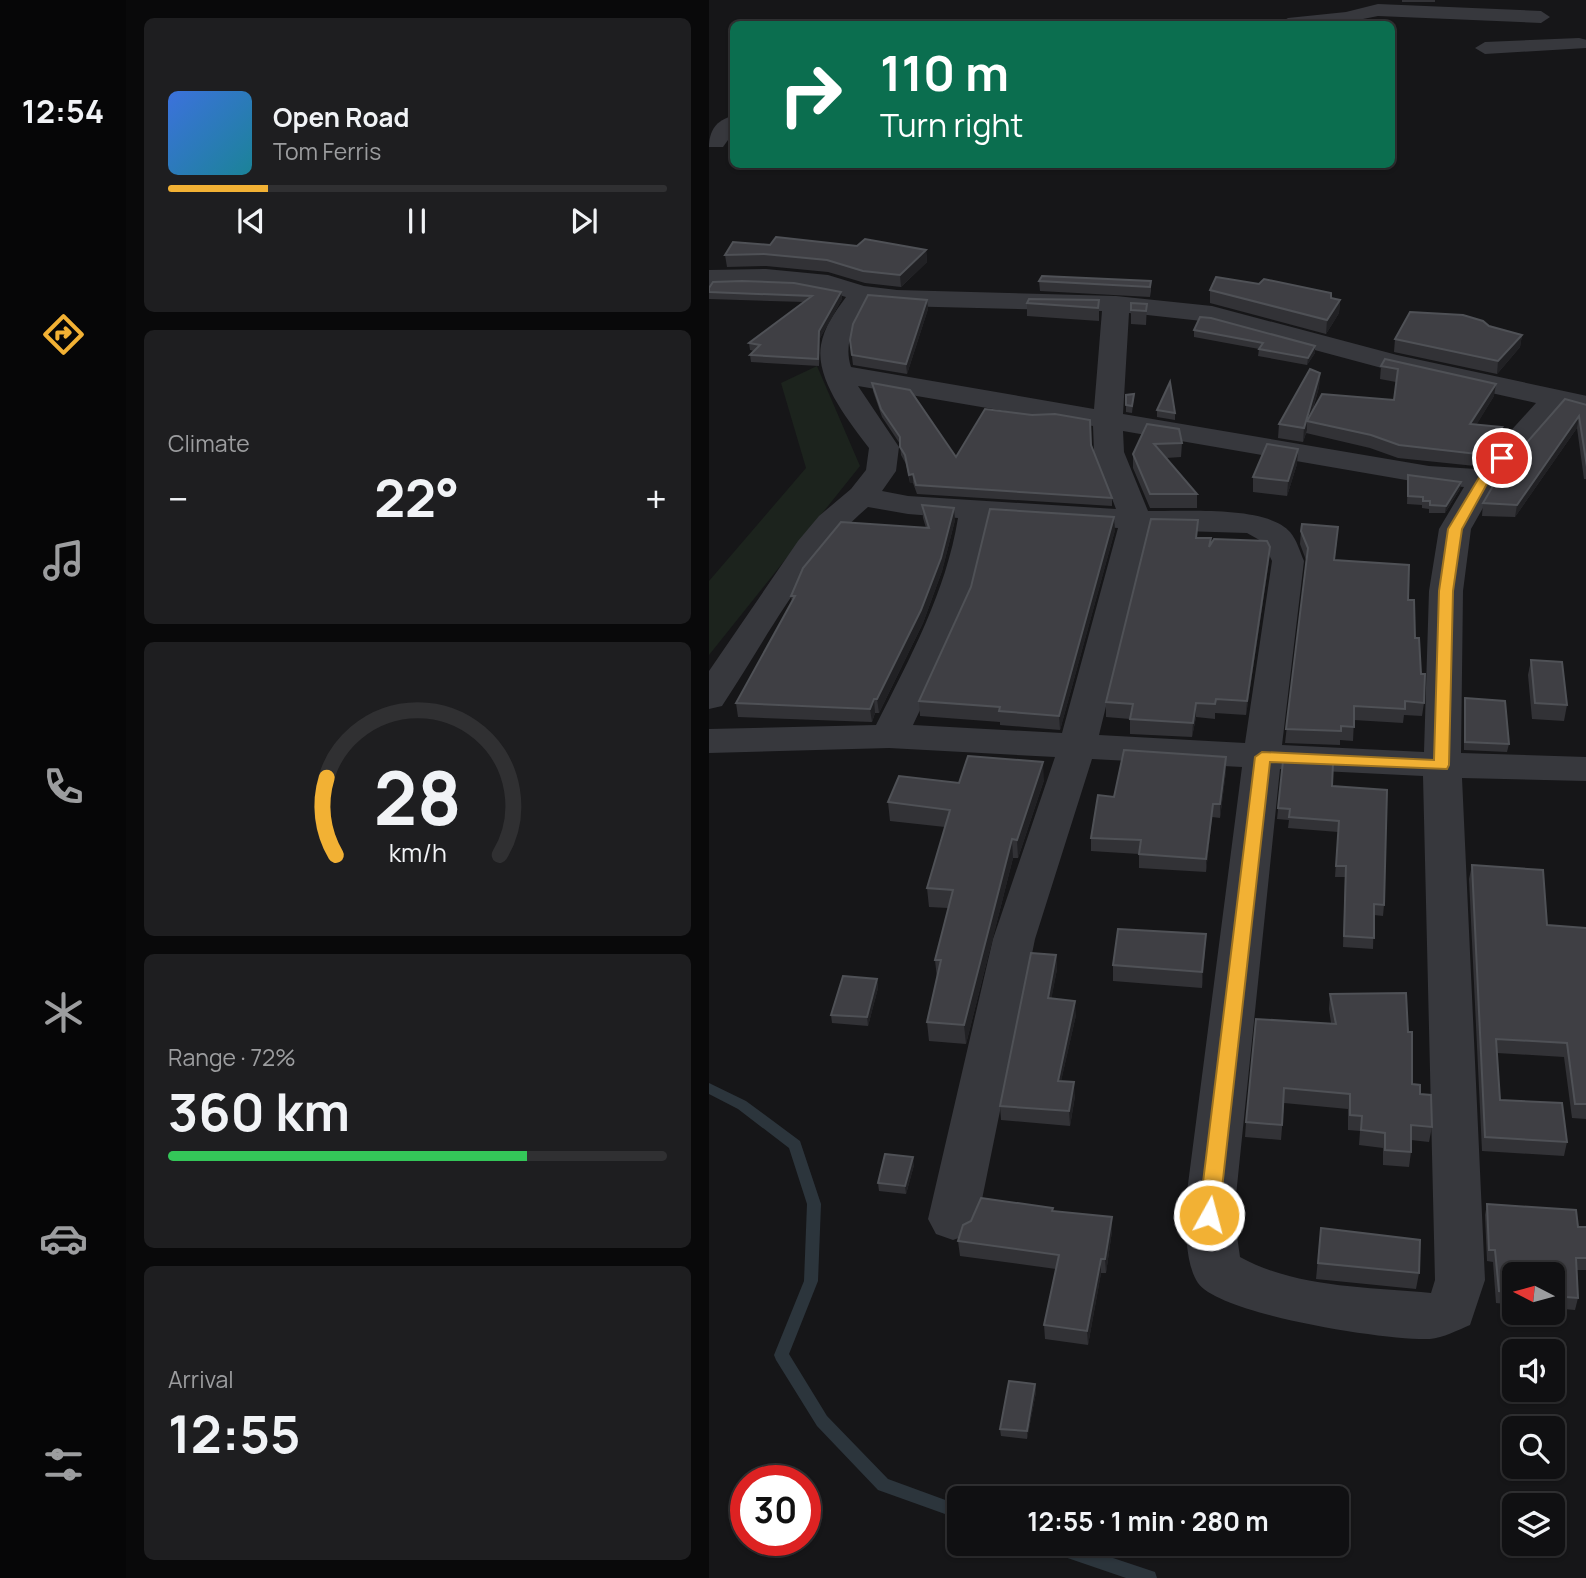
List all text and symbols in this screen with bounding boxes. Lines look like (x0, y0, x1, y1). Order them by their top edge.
text: 110 m (880, 39, 1009, 106)
icon: right (765, 49, 856, 140)
text: 12:54 (22, 89, 104, 133)
text: Open Road (273, 99, 409, 135)
text: Turn right (880, 103, 1023, 147)
text: Tom Ferris (273, 135, 381, 167)
icon: previous (232, 202, 270, 240)
icon: pause (398, 202, 436, 240)
icon: next (565, 202, 603, 240)
icon: directions (39, 310, 88, 359)
text: Climate (168, 427, 250, 459)
pin (1472, 428, 1532, 488)
icon: arrive (1483, 439, 1521, 477)
text: 22° (374, 462, 459, 533)
text: − (168, 472, 189, 524)
text: + (645, 472, 667, 524)
icon: music (39, 536, 88, 585)
text: 28 (374, 747, 461, 847)
icon: phone (39, 762, 88, 811)
text: km/h (388, 835, 447, 870)
icon: climate (39, 988, 88, 1037)
text: Range · 72% (168, 1041, 296, 1073)
text: 360 km (168, 1076, 350, 1147)
position arrow (1172, 1178, 1246, 1252)
icon: car (39, 1214, 88, 1263)
north arrow (1502, 1262, 1565, 1325)
map controls (1502, 1262, 1565, 1556)
button: sound (1502, 1339, 1565, 1402)
text: Arrival (168, 1363, 234, 1395)
text: 12:55 (168, 1398, 301, 1469)
button: search (1502, 1416, 1565, 1479)
icon: filters (39, 1440, 88, 1489)
speed limit sign: 30 (730, 1465, 821, 1556)
button: layers (1502, 1493, 1565, 1556)
text: 12:55 · 1 min · 280 m (1027, 1503, 1269, 1539)

